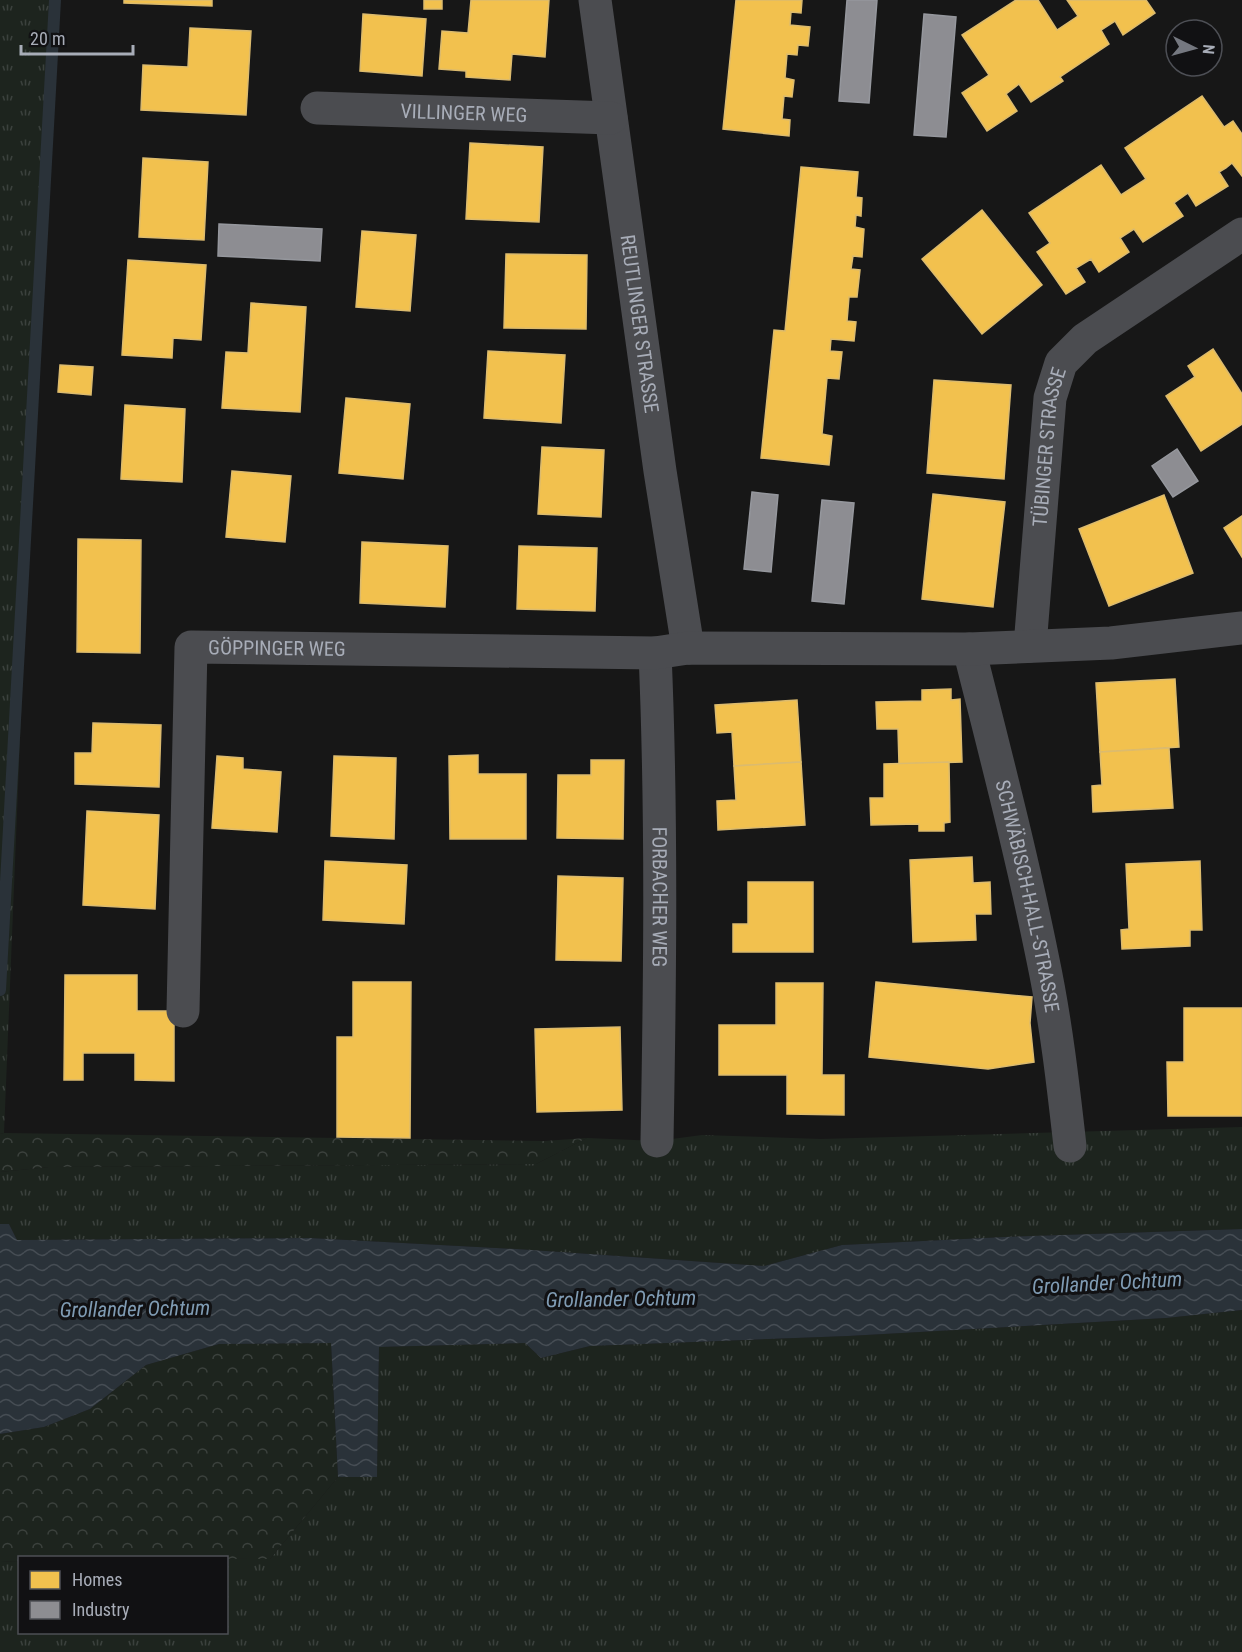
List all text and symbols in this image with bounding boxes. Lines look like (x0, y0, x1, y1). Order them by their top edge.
scale bar (21, 18, 134, 56)
north arrow (1164, 18, 1224, 78)
text: 20 m (30, 28, 65, 49)
text: N (1199, 44, 1218, 55)
street label: VILLINGER WEG (400, 99, 528, 127)
street label: REUTLINGER STRASSE (616, 233, 664, 415)
street label: TÜBINGER STRASSE (1028, 364, 1071, 528)
street label: GÖPPINGER WEG (208, 635, 346, 661)
street label: SCHWÄBISCH-HALL-STRASSE (990, 777, 1064, 1014)
street label: FORBACHER WEG (647, 827, 672, 967)
water label: Grollander Ochtum (1031, 1267, 1183, 1299)
water label: Grollander Ochtum (546, 1286, 696, 1312)
water label: Grollander Ochtum (60, 1296, 210, 1322)
legend (18, 1556, 228, 1634)
text: Homes (72, 1569, 122, 1590)
text: Industry (72, 1599, 130, 1620)

